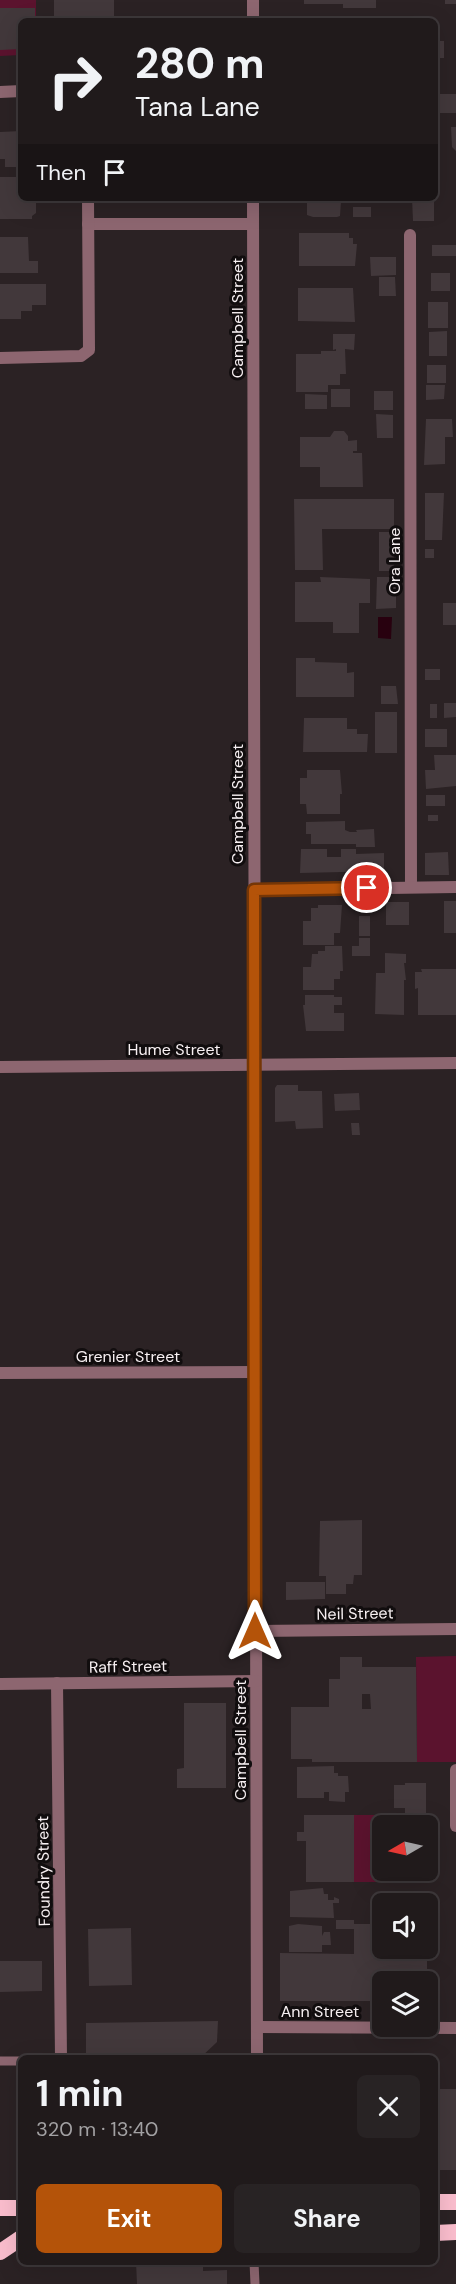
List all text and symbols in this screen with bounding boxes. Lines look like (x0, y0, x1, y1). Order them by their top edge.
text: 280 m (135, 36, 265, 91)
icon: right (36, 42, 114, 120)
text: Tana Lane (135, 89, 260, 124)
icon: arrive (98, 156, 131, 189)
text: Then (36, 158, 86, 187)
street label: Campbell Street (227, 258, 248, 378)
street label: Ora Lane (384, 528, 405, 594)
street label: Campbell Street (227, 744, 248, 864)
pin (341, 862, 392, 913)
icon: arrive (350, 871, 383, 904)
street label: Hume Street (127, 1039, 221, 1060)
street label: Grenier Street (76, 1346, 180, 1367)
position arrow (223, 1599, 287, 1663)
street label: Neil Street (316, 1602, 394, 1625)
street label: Raff Street (89, 1655, 167, 1678)
street label: Campbell Street (230, 1680, 251, 1800)
north arrow (372, 1815, 438, 1881)
map controls (372, 1815, 438, 2037)
street label: Foundry Street (32, 1816, 55, 1926)
button: sound (372, 1893, 438, 1959)
button: layers (372, 1971, 438, 2037)
street label: Ann Street (281, 2001, 359, 2022)
text: 1 min (36, 2070, 124, 2117)
button: close (357, 2075, 420, 2138)
text: 320 m · 13:40 (36, 2116, 158, 2142)
button: Exit (36, 2184, 222, 2253)
button: Share (234, 2184, 420, 2253)

